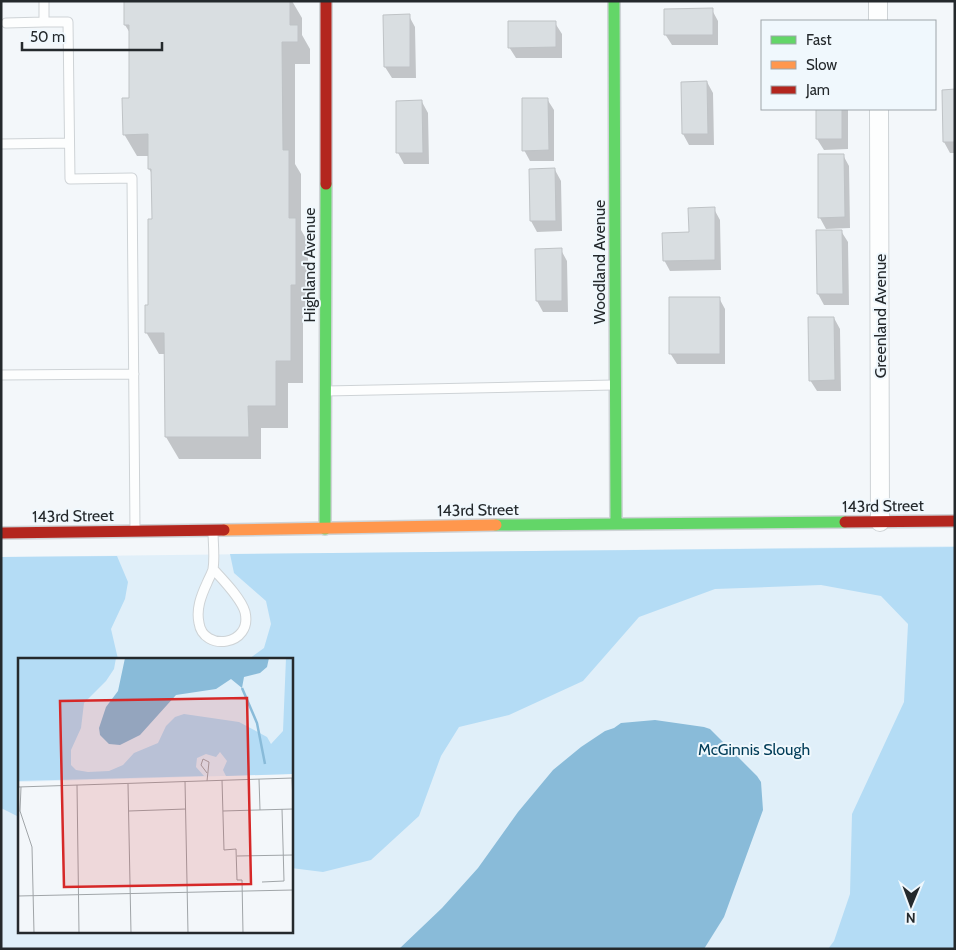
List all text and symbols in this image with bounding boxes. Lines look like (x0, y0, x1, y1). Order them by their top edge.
scale bar (22, 20, 162, 52)
legend (761, 20, 936, 110)
text: 50 m (30, 28, 65, 46)
text: Fast (806, 31, 831, 49)
text: Slow (806, 56, 837, 74)
text: Jam (805, 81, 830, 99)
street label: Woodland Avenue (590, 200, 609, 324)
street label: Highland Avenue (300, 208, 319, 322)
street label: Greenland Avenue (871, 254, 890, 378)
street label: 143rd Street (842, 496, 925, 516)
street label: 143rd Street (437, 500, 520, 520)
street label: 143rd Street (32, 506, 115, 526)
inset map (18, 658, 292, 932)
park label: McGinnis Slough (698, 740, 810, 759)
north arrow (886, 880, 936, 930)
text: N (906, 909, 916, 927)

